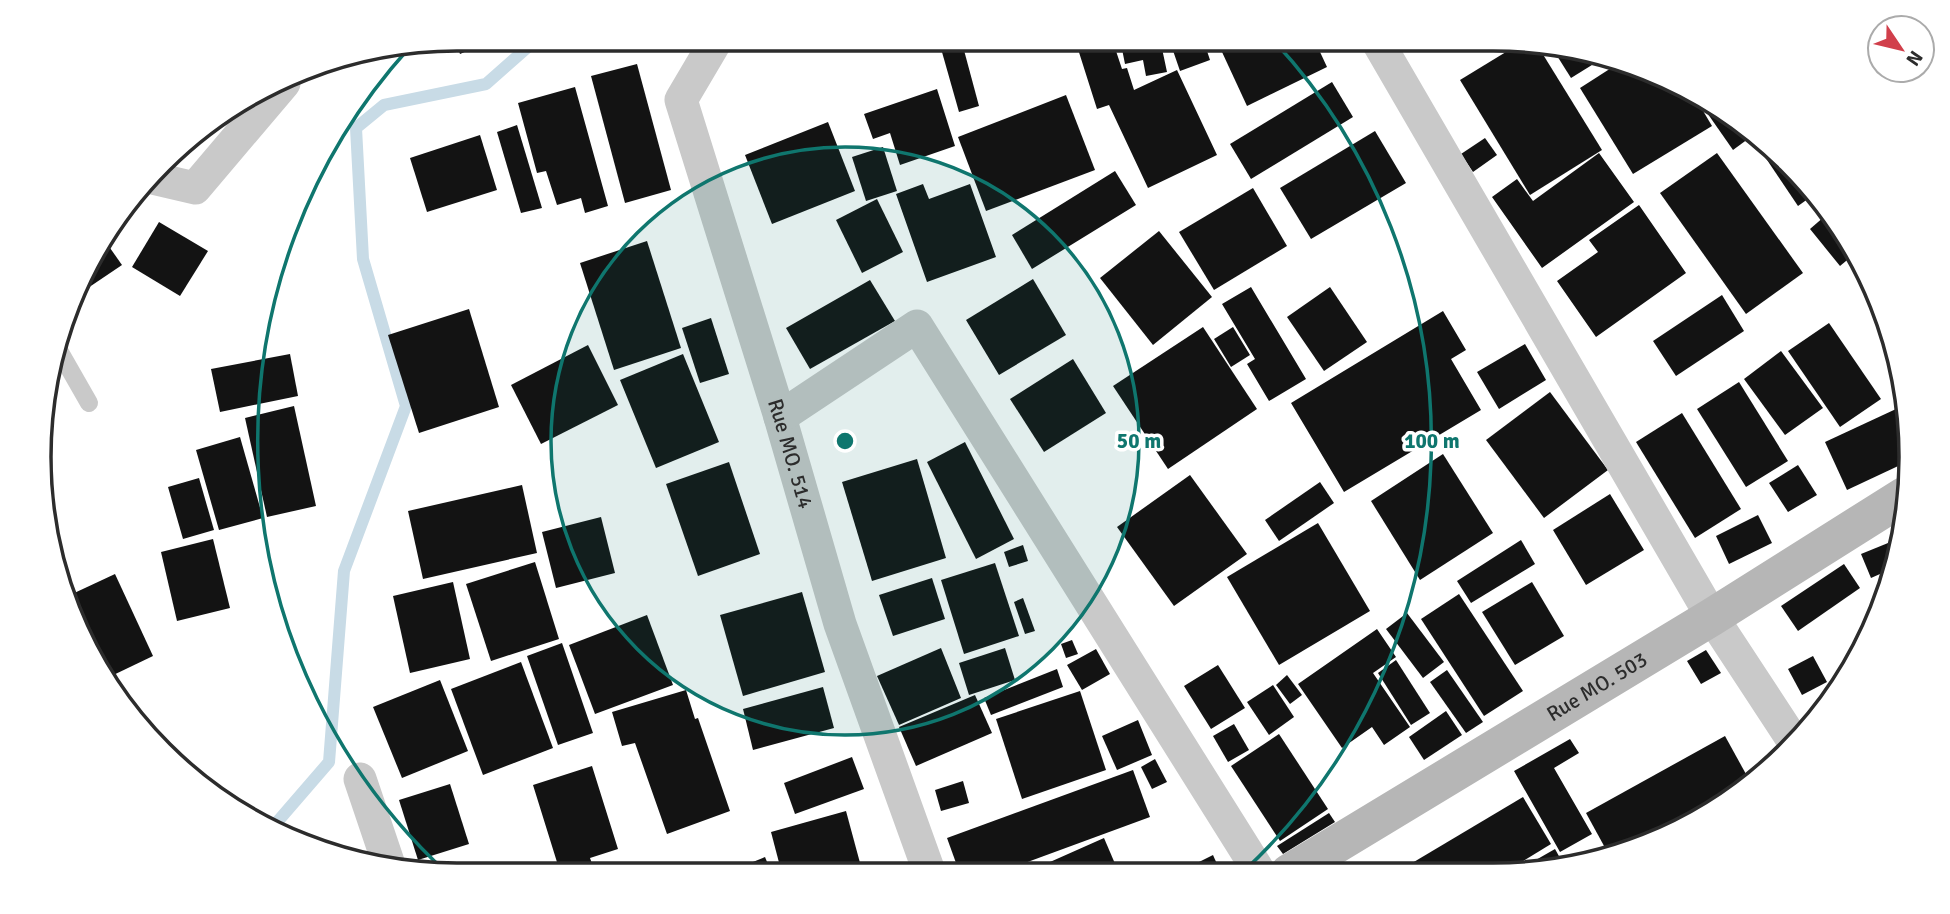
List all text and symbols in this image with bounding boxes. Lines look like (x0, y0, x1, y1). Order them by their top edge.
north arrow (1866, 14, 1936, 84)
text: N (1900, 46, 1928, 70)
street label: Rue MO. 514 (762, 395, 819, 511)
text: 50 m (1117, 428, 1161, 454)
text: 100 m (1404, 428, 1460, 454)
centre of rings (833, 429, 857, 453)
street label: Rue MO. 503 (1542, 646, 1652, 727)

